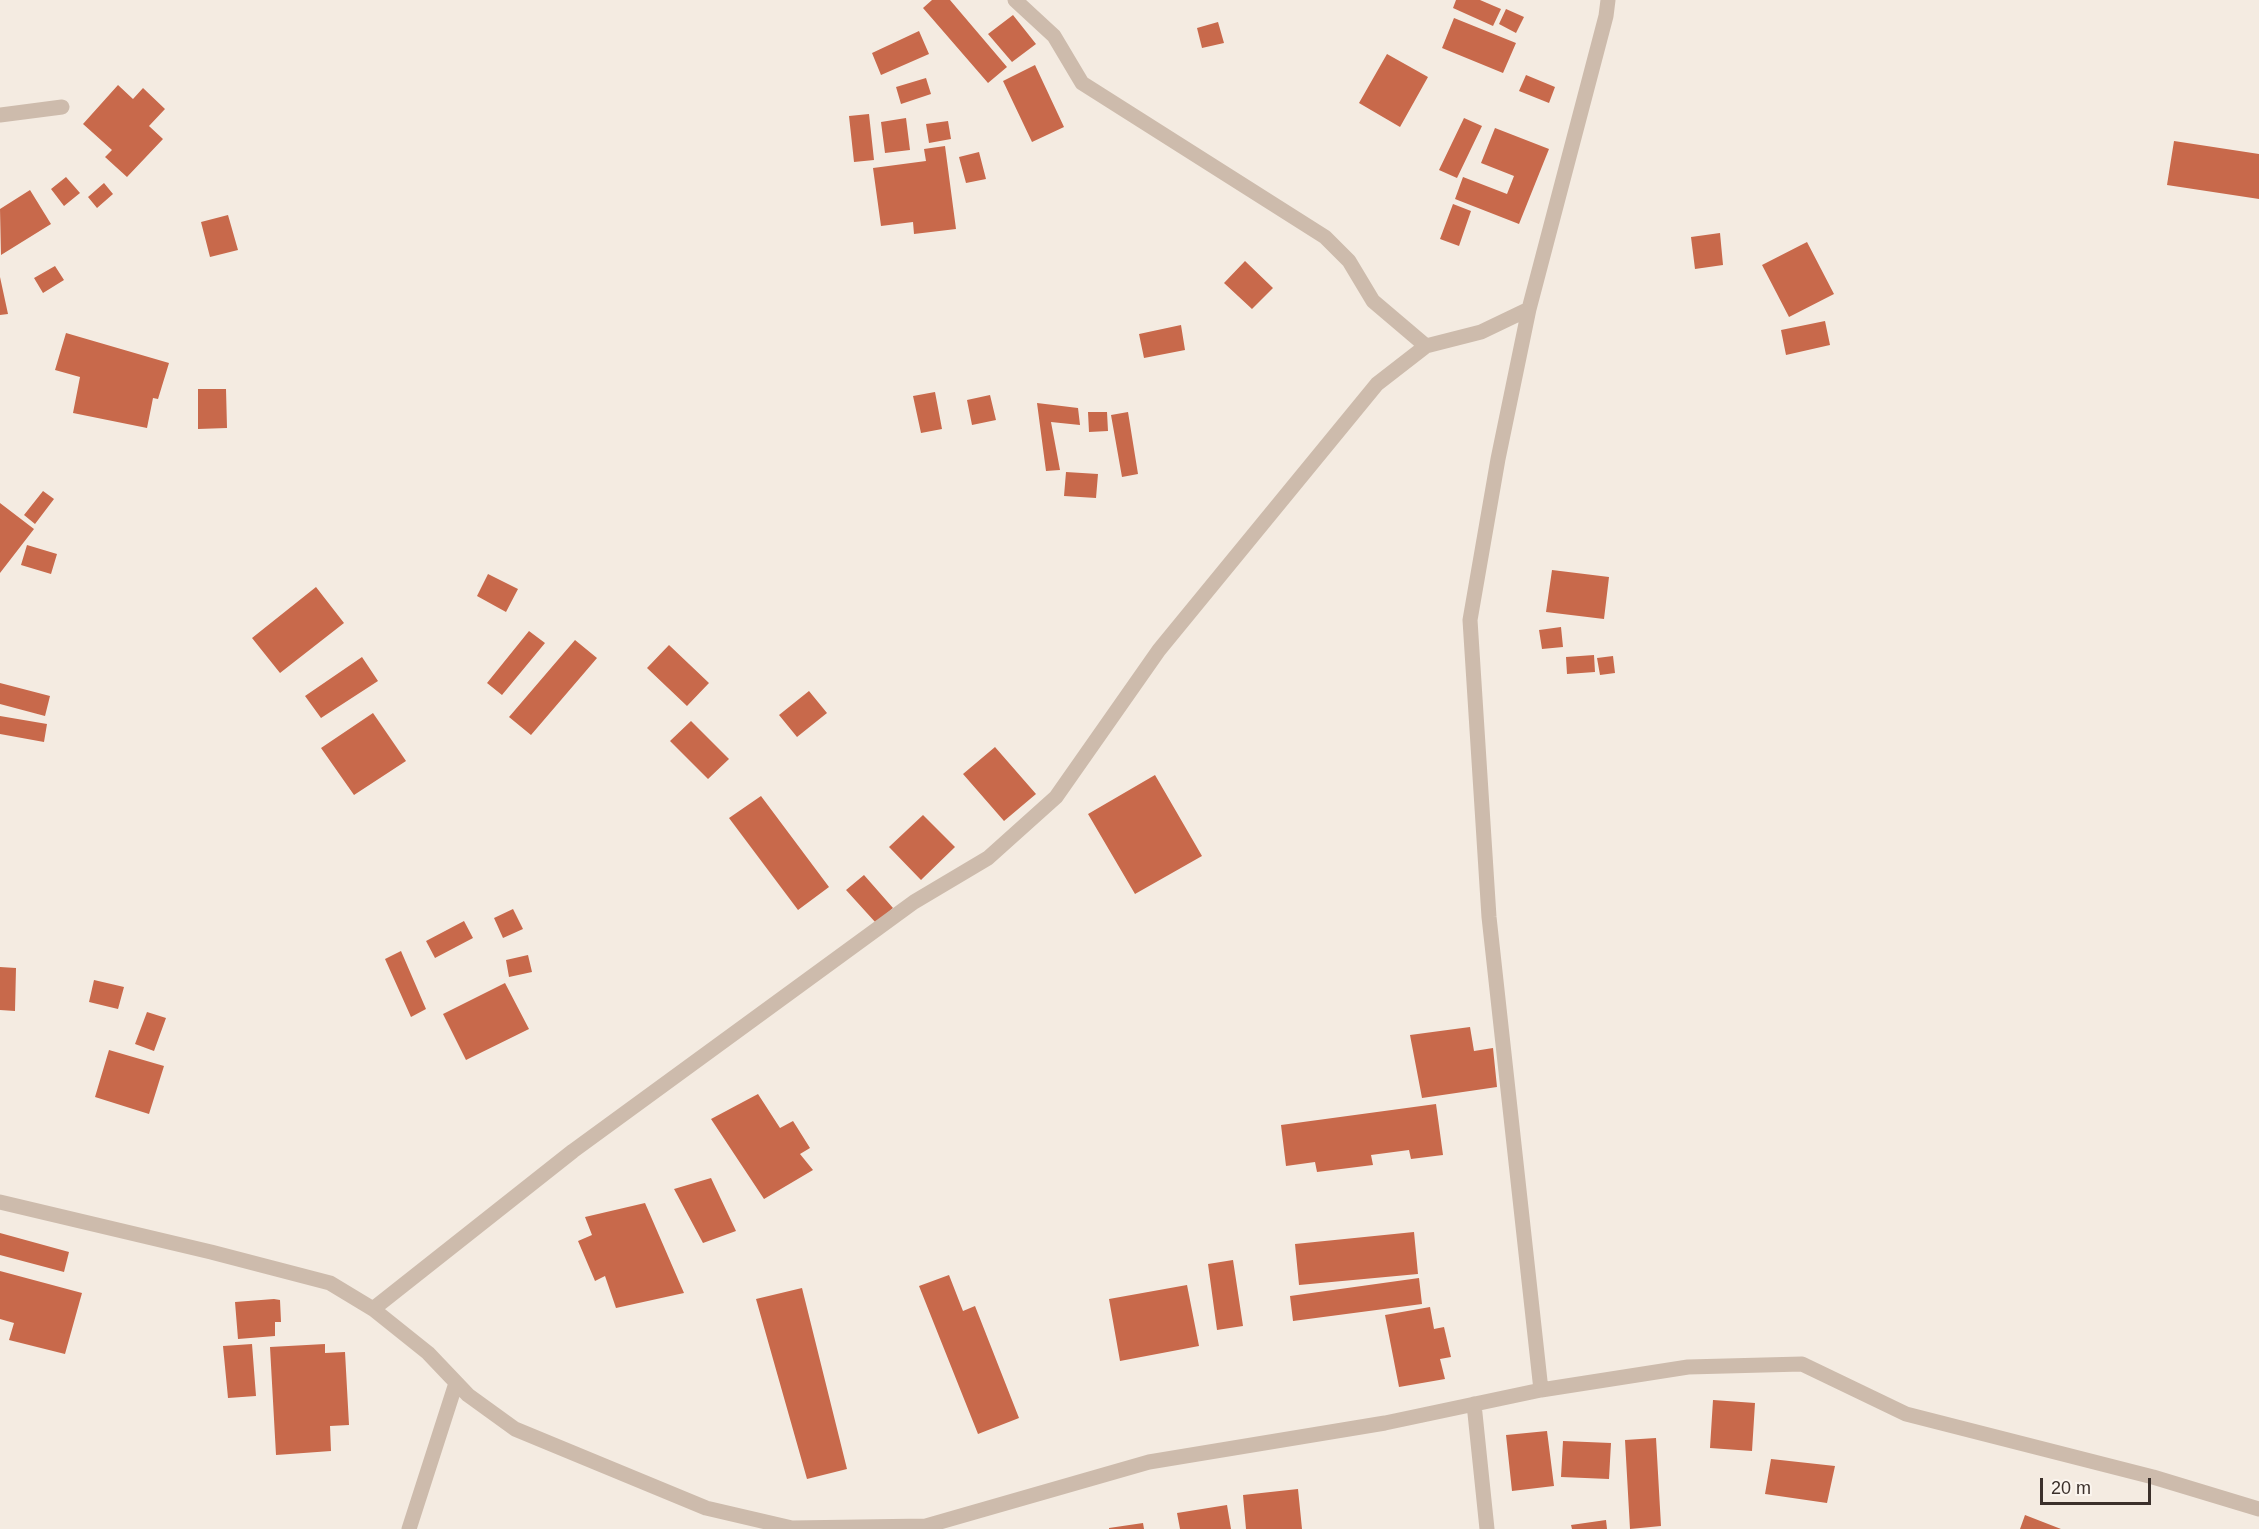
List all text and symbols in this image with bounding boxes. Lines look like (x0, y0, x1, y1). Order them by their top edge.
scale bar (2043, 1466, 2154, 1504)
text: 20 m (2051, 1478, 2091, 1498)

